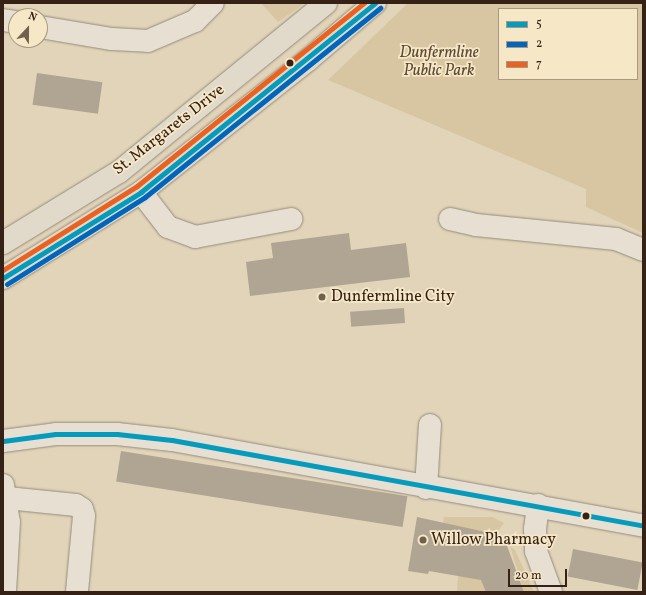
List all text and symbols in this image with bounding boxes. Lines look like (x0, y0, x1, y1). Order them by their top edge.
north arrow (8, 8, 48, 48)
legend (498, 8, 638, 80)
text: N (26, 9, 39, 26)
text: 5 (536, 16, 542, 32)
text: 2 (536, 36, 542, 52)
park label: Dunfermline Public Park (399, 43, 479, 81)
text: 7 (536, 56, 542, 72)
unlabelled marker (285, 58, 295, 68)
street label: St. Margarets Drive (109, 81, 229, 179)
place label: Dunfermline City (331, 287, 455, 307)
marker: Dunfermline City (316, 291, 328, 303)
unlabelled marker (581, 511, 591, 521)
place label: Willow Pharmacy (431, 530, 556, 550)
marker: Willow Pharmacy (418, 535, 428, 545)
scale bar (510, 561, 569, 587)
text: 20 m (515, 568, 542, 584)

